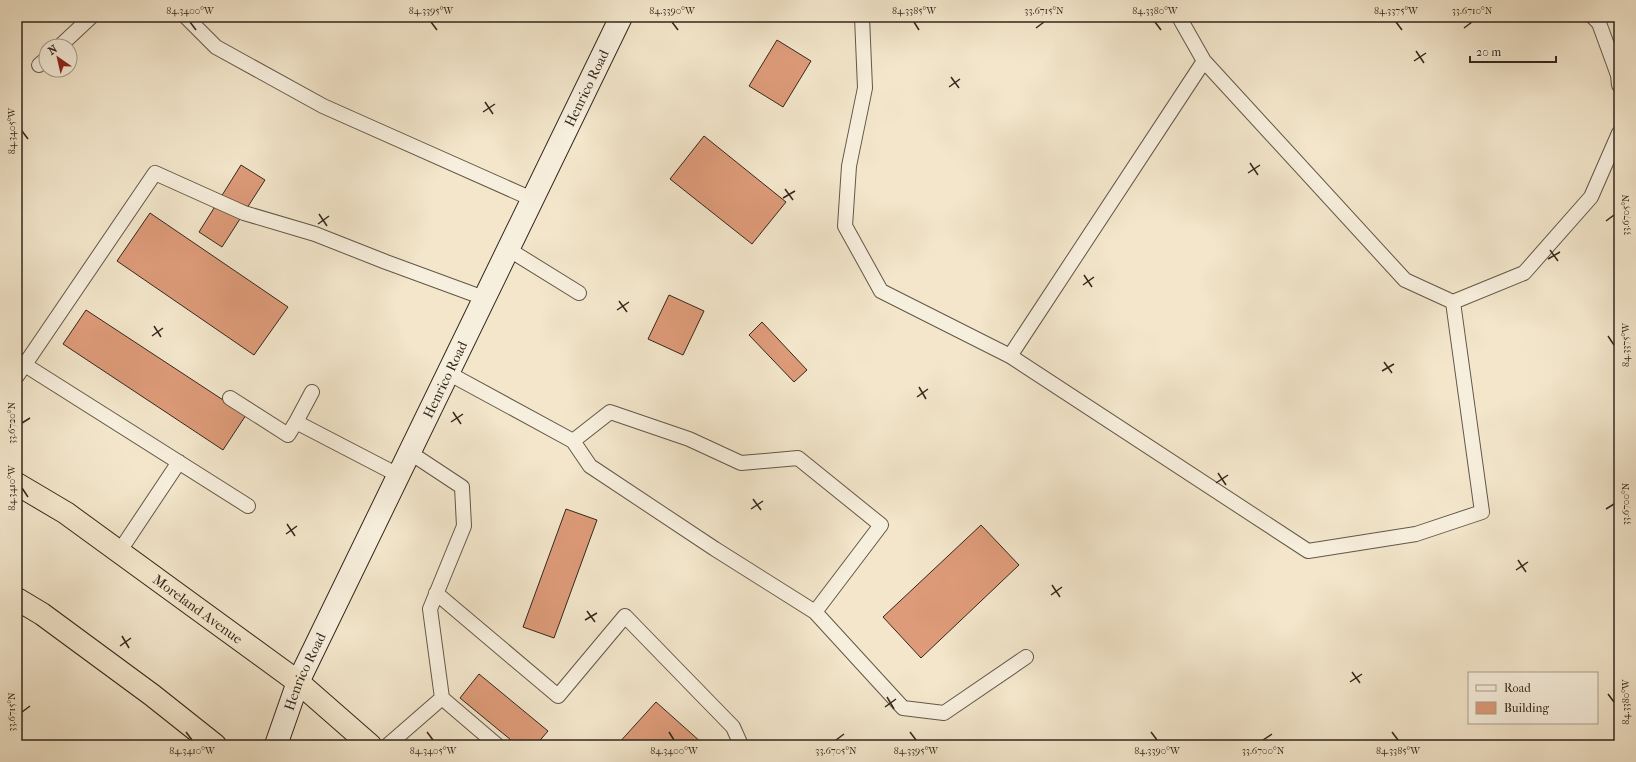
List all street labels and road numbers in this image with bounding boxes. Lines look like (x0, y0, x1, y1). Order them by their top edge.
street label: Henrico Road (561, 47, 613, 130)
street label: Henrico Road (419, 338, 471, 421)
street label: Moreland Avenue (149, 571, 246, 648)
street label: Henrico Road (281, 630, 330, 713)

